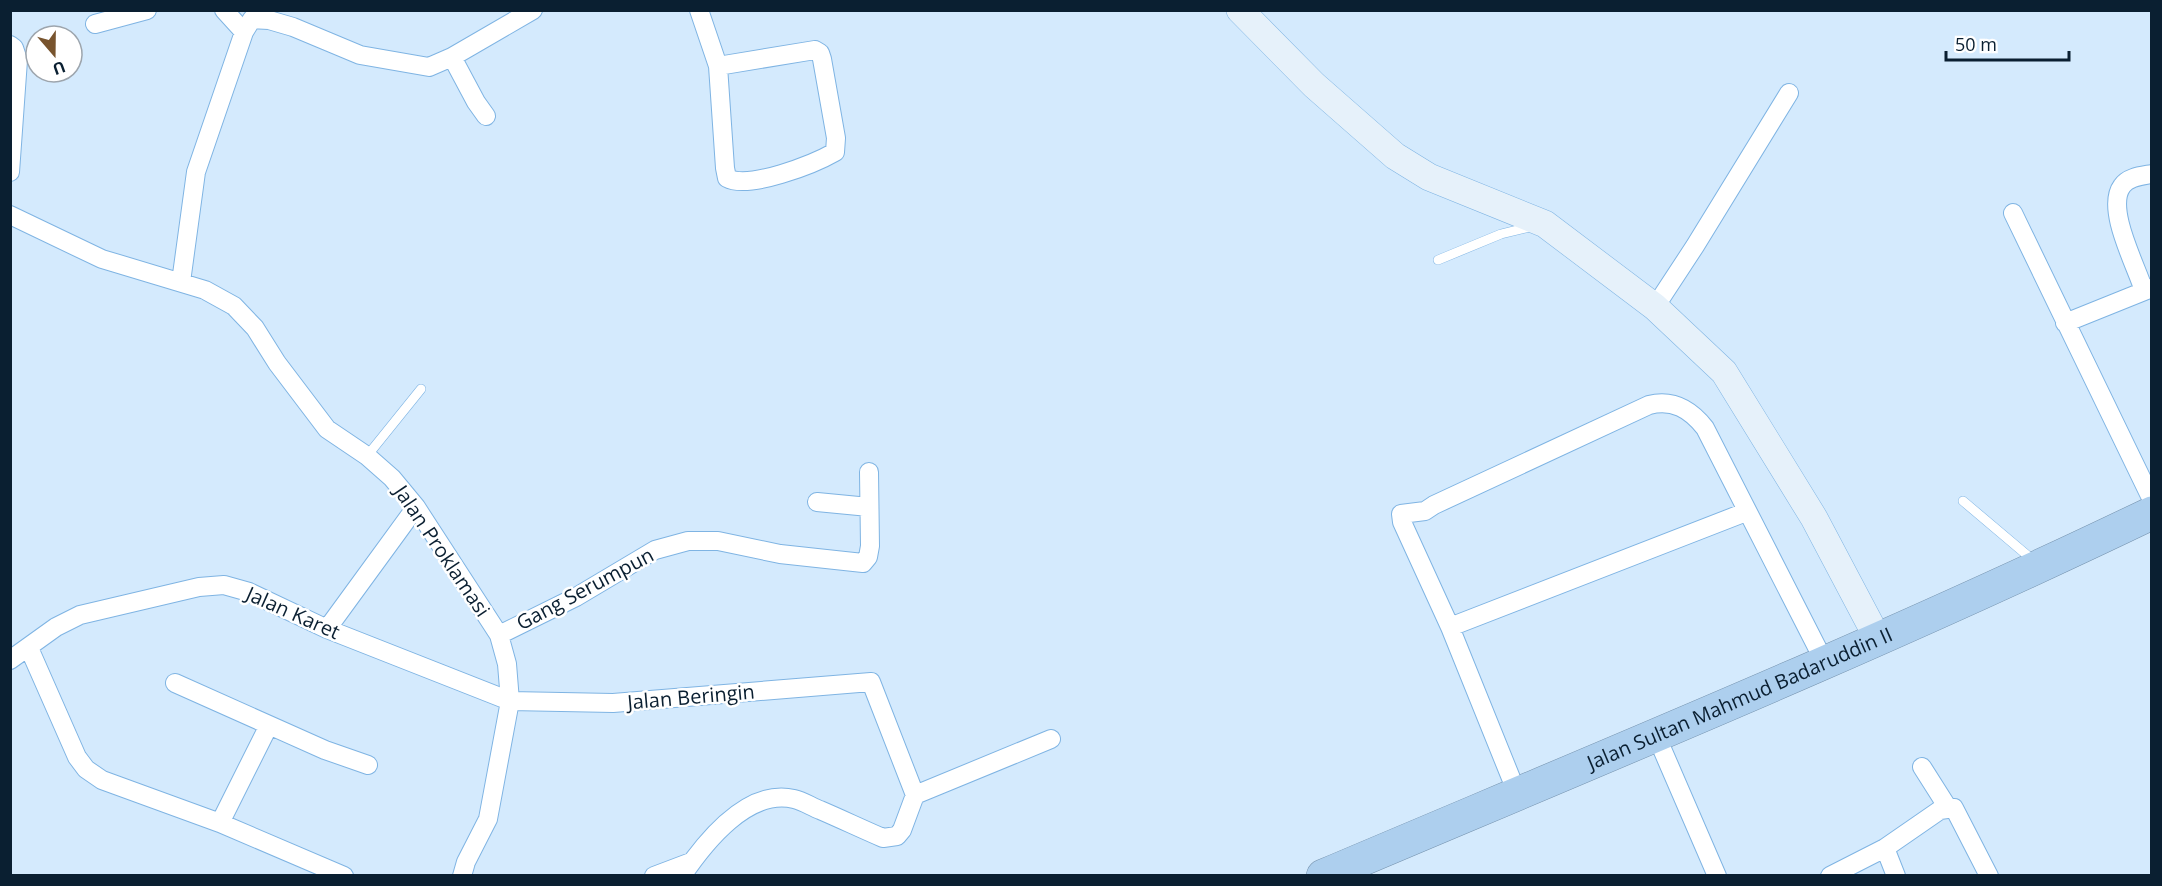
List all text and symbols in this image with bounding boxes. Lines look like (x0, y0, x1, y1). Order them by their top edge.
north arrow (24, 24, 84, 84)
scale bar (1946, 24, 2069, 62)
text: 50 m (1955, 32, 1997, 56)
text: U (50, 56, 69, 81)
street label: Jalan Proklamasi (387, 478, 496, 622)
street label: Gang Serumpun (511, 541, 658, 636)
street label: Jalan Karet (240, 579, 344, 645)
street label: Jalan Sultan Mahmud Badaruddin II (1581, 620, 1897, 777)
street label: Jalan Beringin (624, 677, 756, 716)

